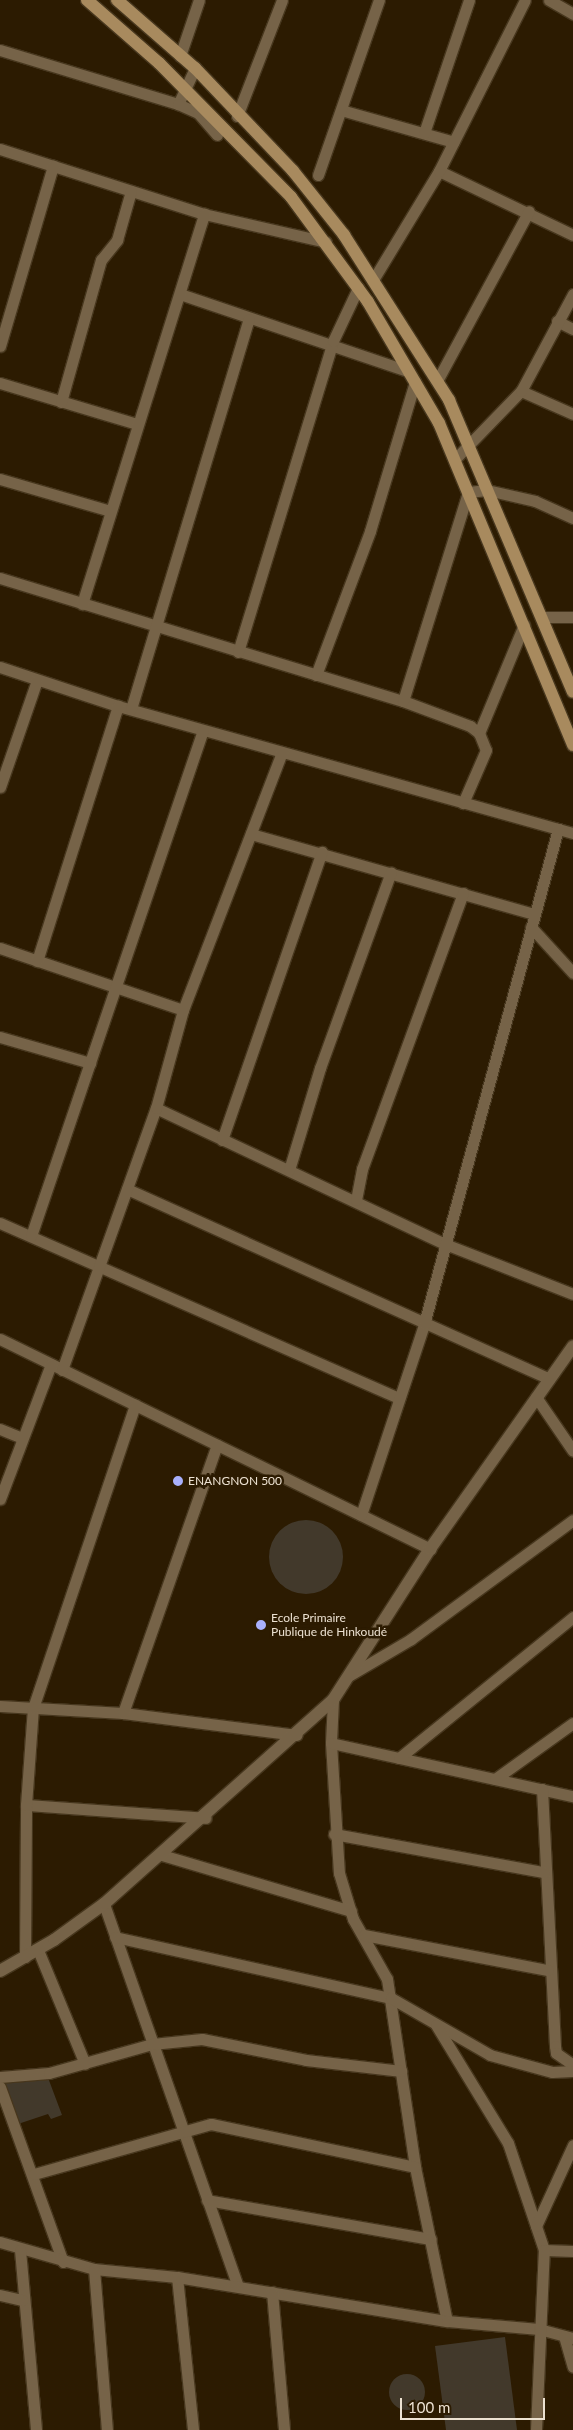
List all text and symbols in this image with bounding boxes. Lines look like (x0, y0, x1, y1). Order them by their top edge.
place label: ENANGNON 500 (188, 1474, 282, 1488)
marker: ENANGNON 500 (172, 1475, 184, 1487)
place label: Ecole Primaire Publique de Hinkoudé (271, 1611, 387, 1639)
marker: Ecole Primaire Publique de Hinkoudé (255, 1619, 267, 1631)
scale bar (403, 2388, 548, 2420)
text: 100 m (408, 2398, 450, 2416)

